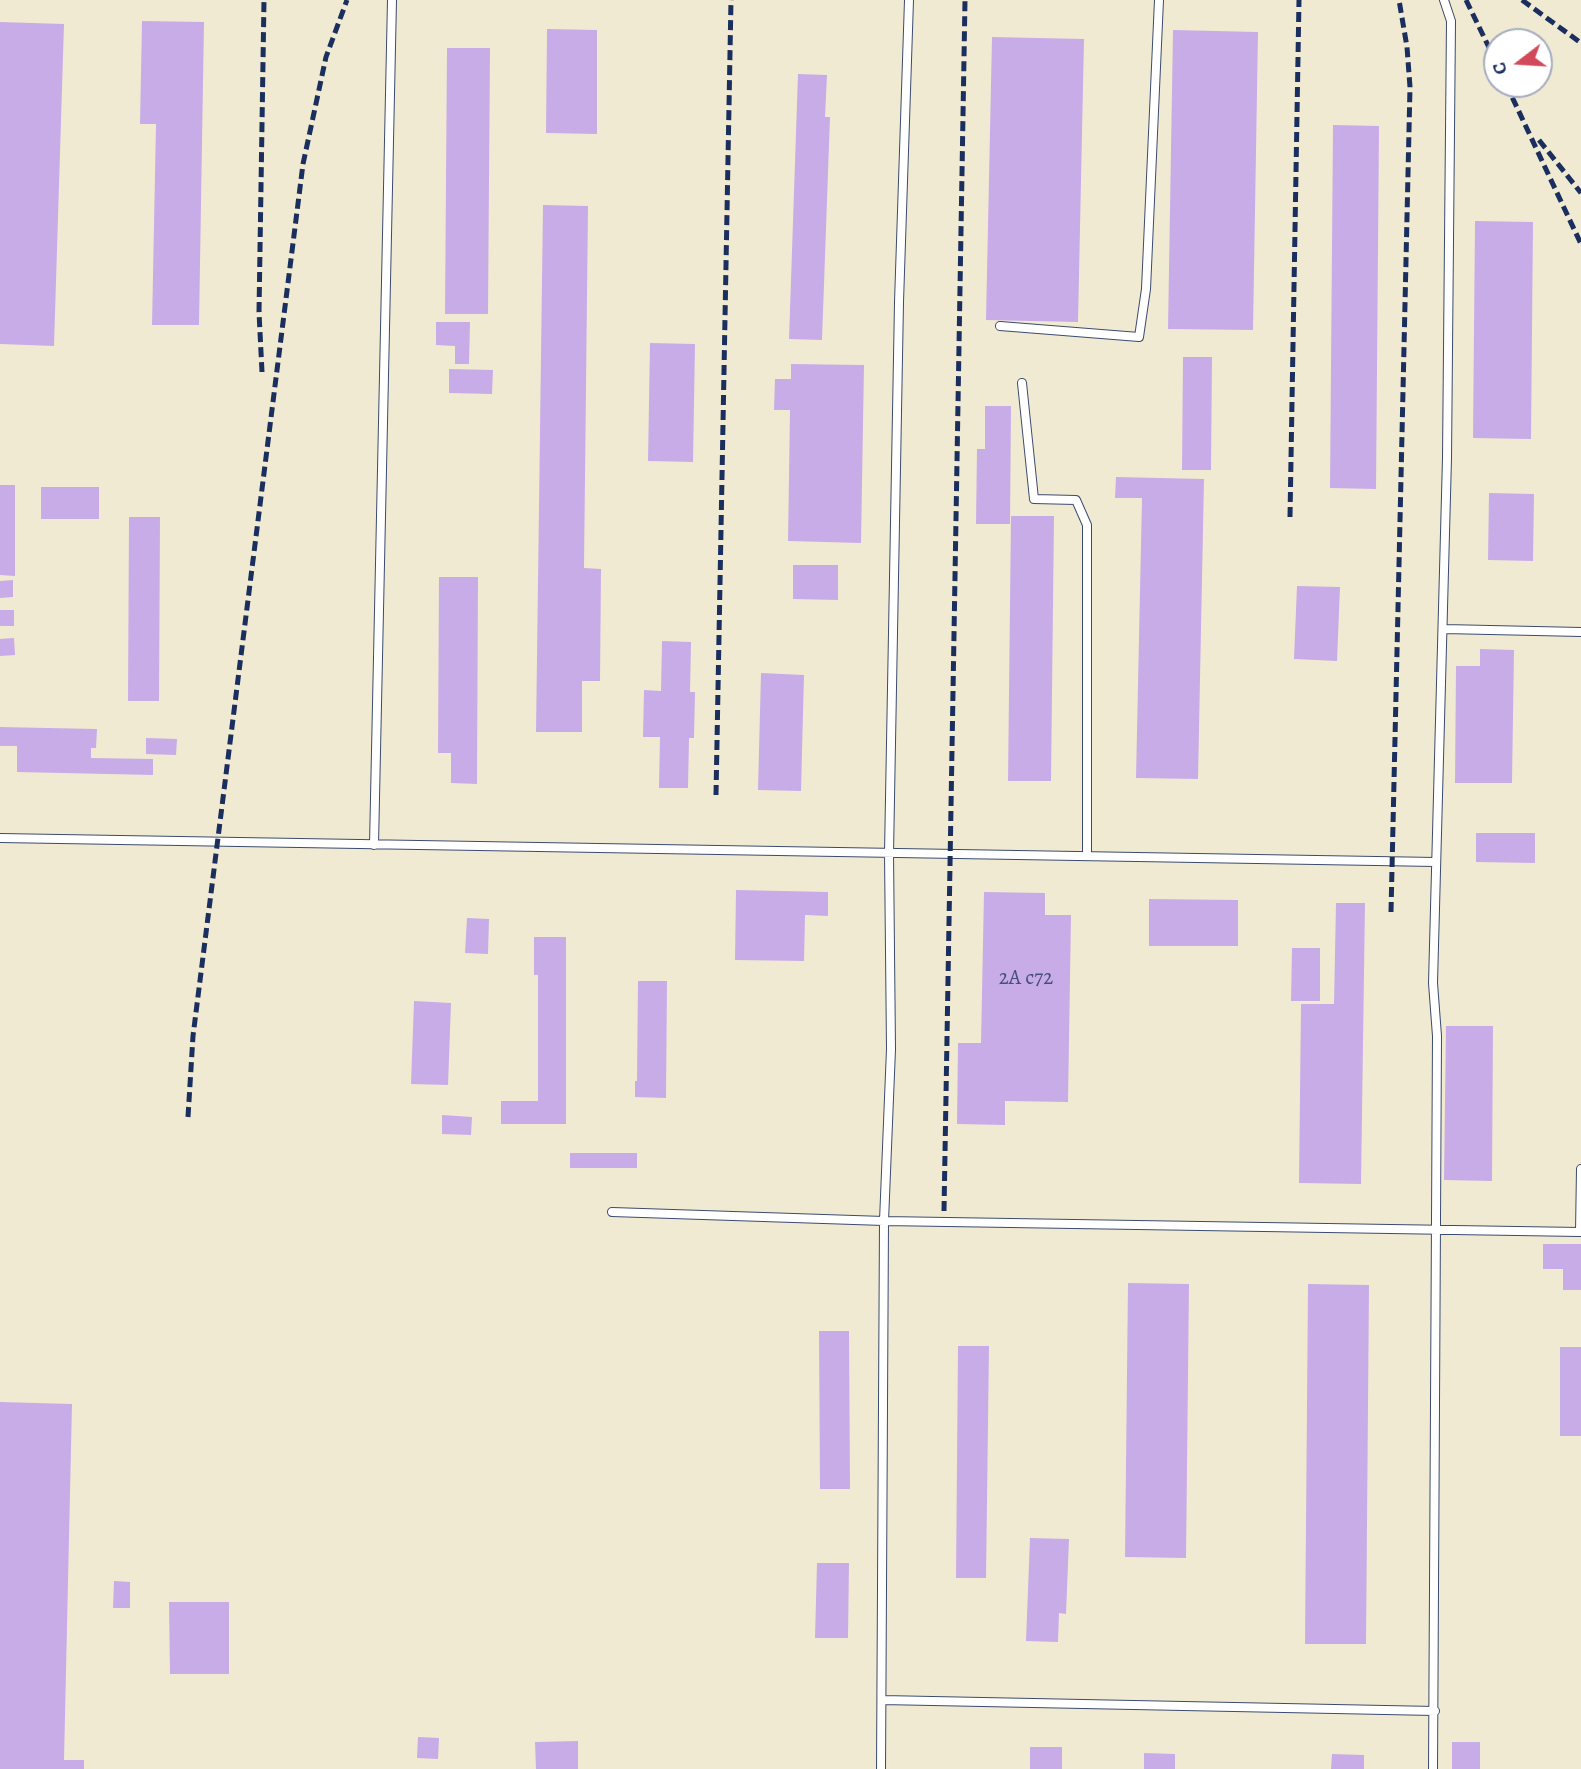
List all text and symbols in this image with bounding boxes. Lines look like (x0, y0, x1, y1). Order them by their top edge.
north arrow (1483, 28, 1553, 98)
text: С (1486, 59, 1514, 78)
house number: 2А с72 (999, 966, 1053, 992)

